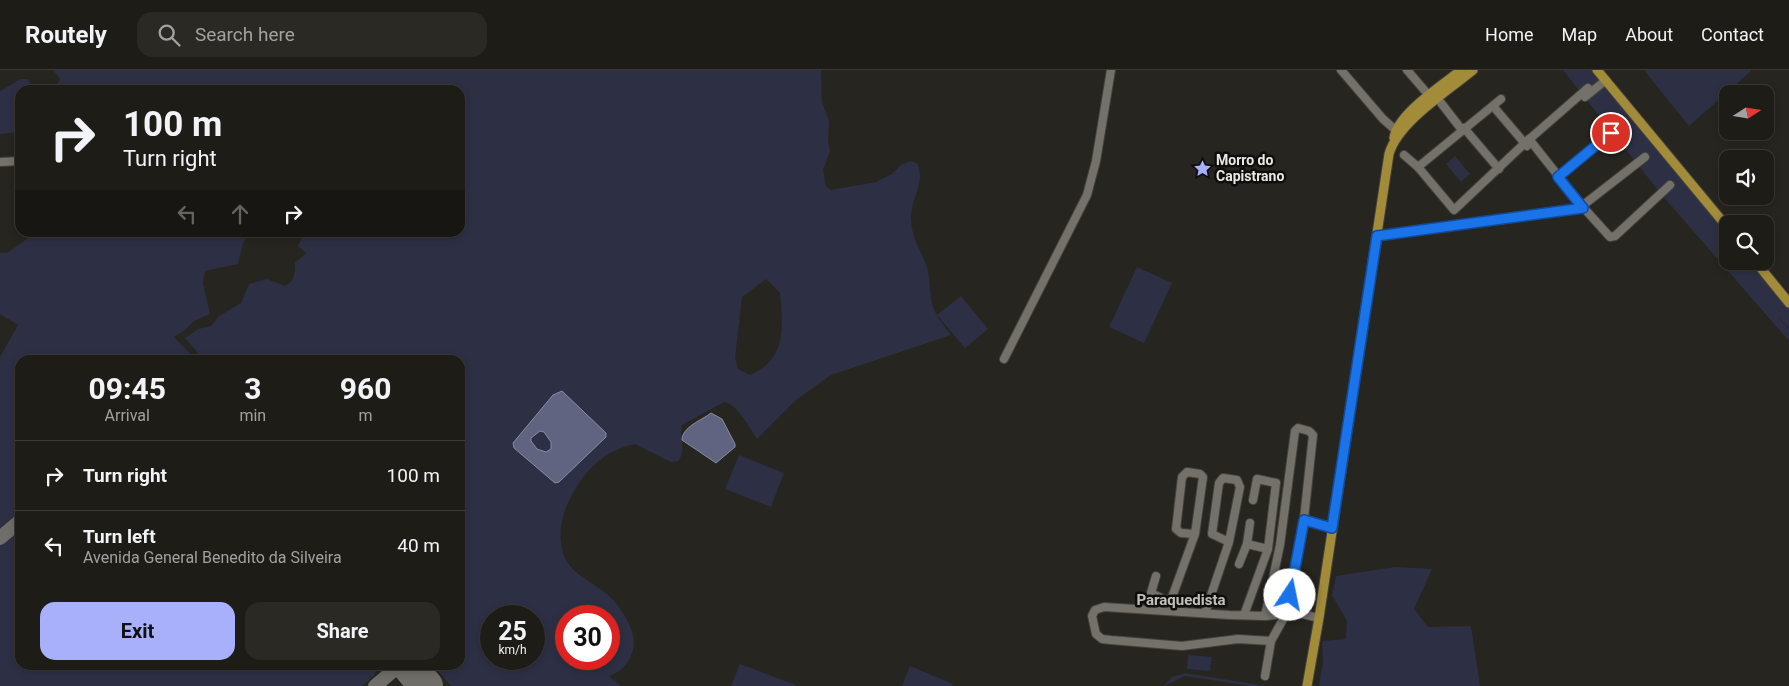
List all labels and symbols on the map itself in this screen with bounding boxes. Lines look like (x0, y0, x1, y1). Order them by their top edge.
north arrow (1719, 85, 1774, 140)
pin (1590, 112, 1632, 154)
place label: Morro do Capistrano (1216, 152, 1284, 184)
place icon: Morro do Capistrano (1192, 158, 1212, 178)
position arrow (1263, 568, 1315, 620)
district label: Paraquedista (1136, 591, 1226, 609)
speed limit sign: 30 (555, 605, 620, 670)

